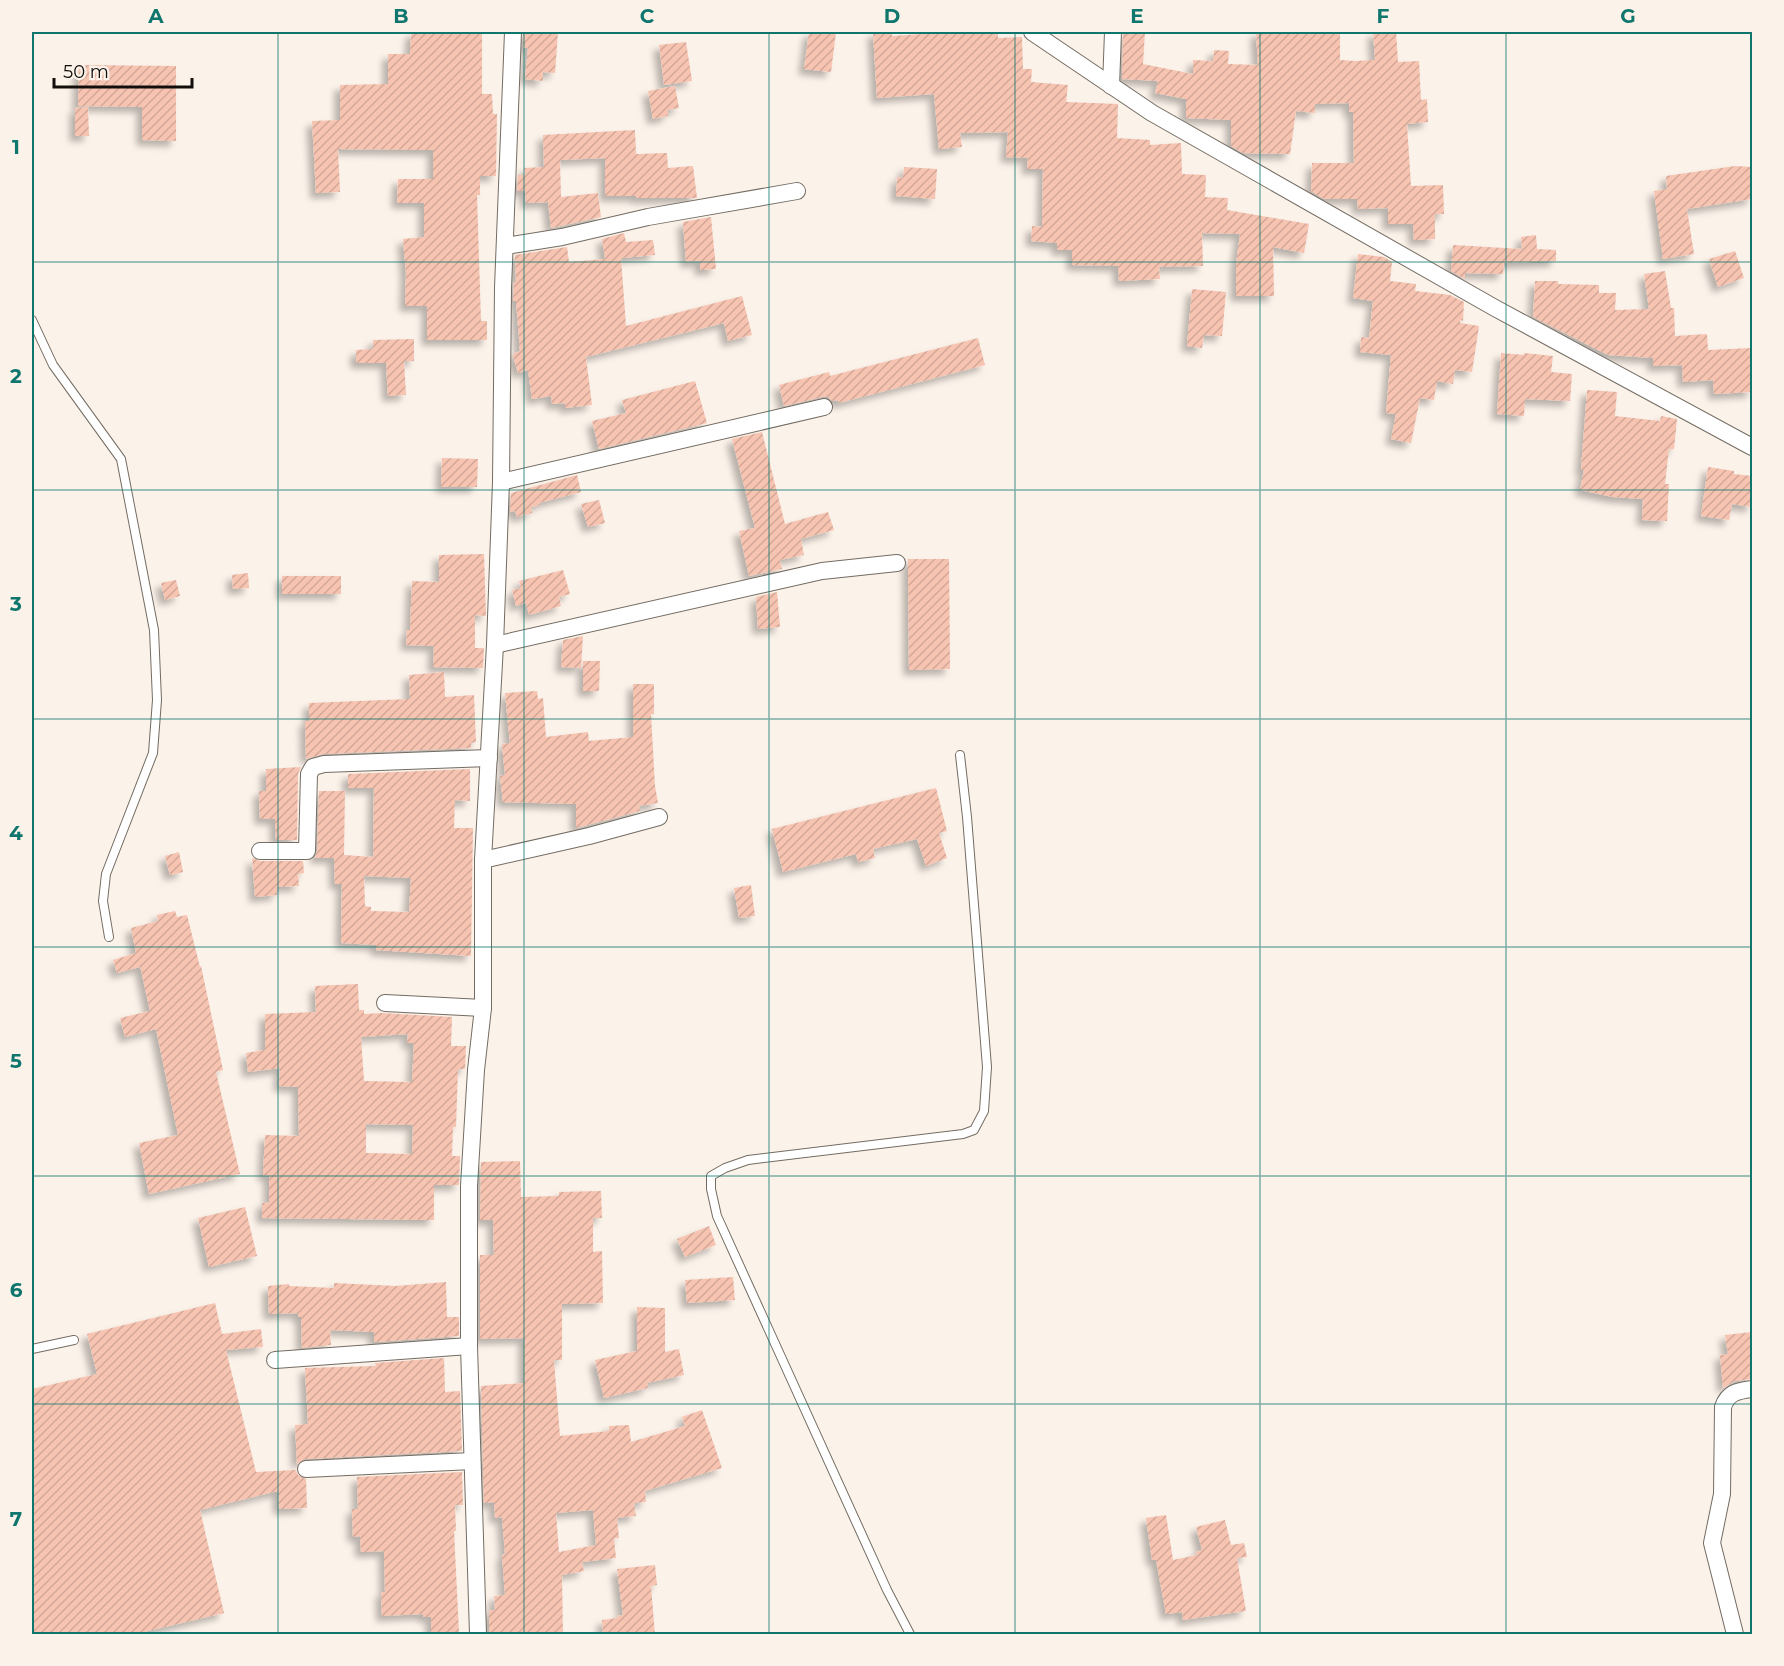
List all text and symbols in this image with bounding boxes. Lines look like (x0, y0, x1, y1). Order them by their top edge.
text: A (147, 4, 164, 28)
text: B (393, 4, 409, 28)
text: C (640, 4, 655, 28)
text: D (884, 4, 900, 28)
text: E (1130, 4, 1144, 28)
text: F (1377, 4, 1390, 28)
text: G (1620, 4, 1636, 28)
scale bar (54, 51, 192, 89)
text: 50 m (63, 61, 109, 83)
text: 1 (12, 135, 20, 159)
text: 2 (10, 364, 22, 388)
text: 3 (9, 592, 22, 616)
text: 4 (9, 821, 23, 845)
text: 5 (10, 1049, 22, 1073)
text: 6 (10, 1278, 23, 1302)
text: 7 (10, 1507, 22, 1531)

